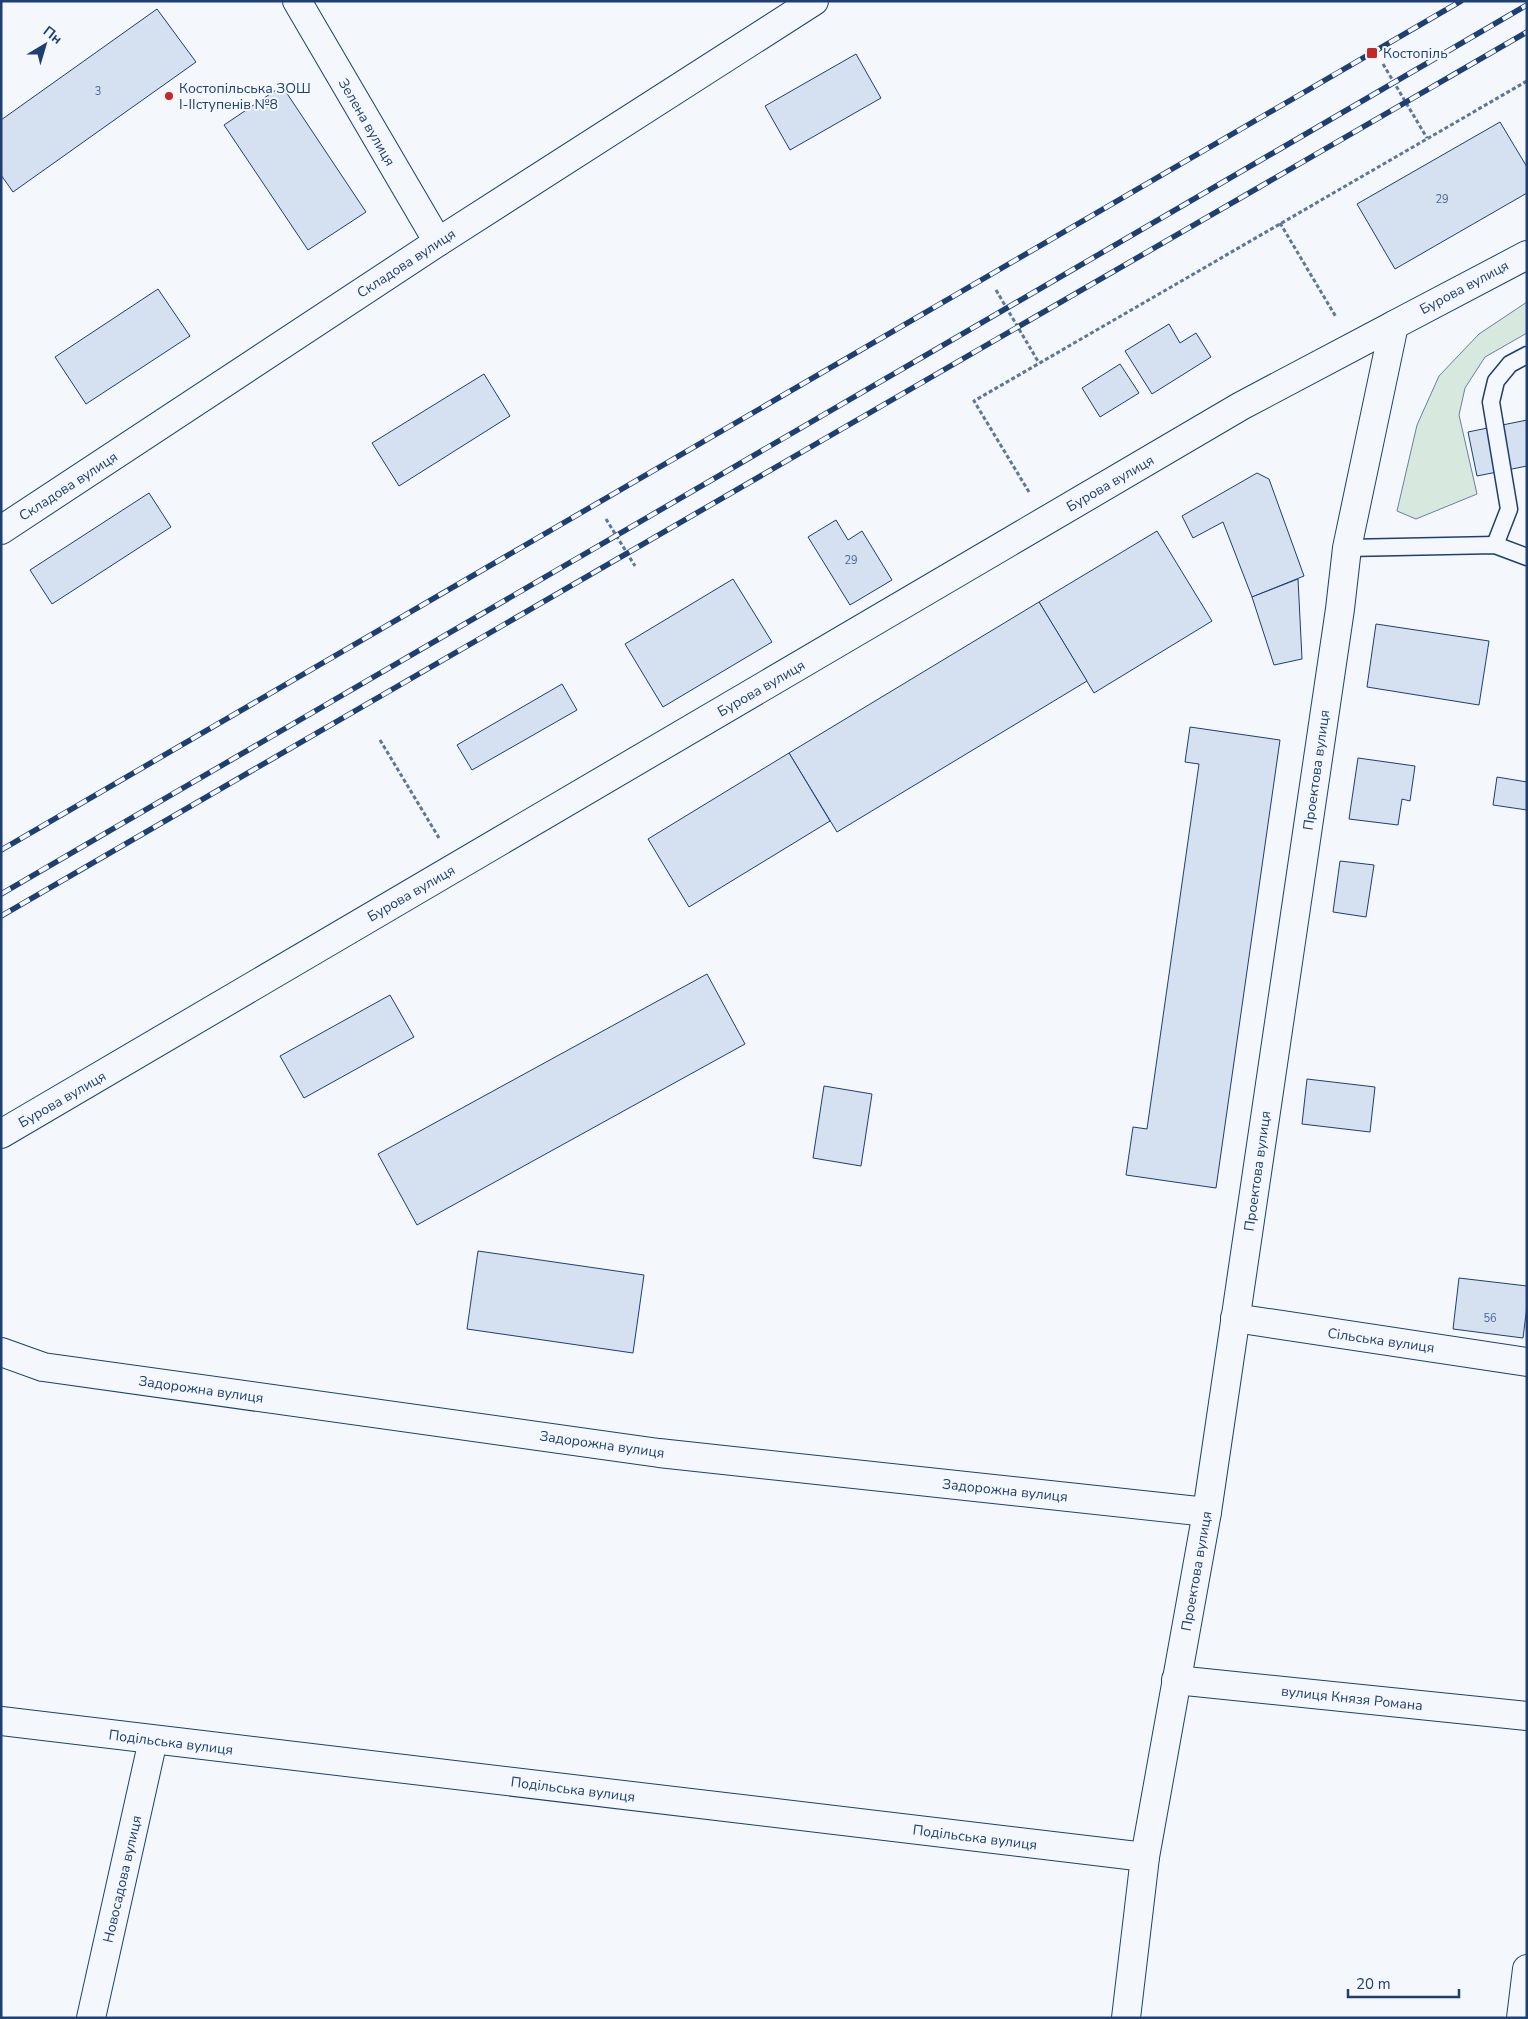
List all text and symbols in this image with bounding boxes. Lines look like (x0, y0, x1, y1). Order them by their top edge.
north arrow (20, 20, 70, 70)
text: Пн (39, 22, 66, 49)
place label: Костопіль (1383, 44, 1448, 63)
marker: Костопіль (1365, 46, 1379, 60)
street label: Зелена вулиця (334, 75, 399, 170)
place label: Костопільська ЗОШ І-ІІступенів №8 (179, 79, 311, 114)
house number: 3 (95, 84, 101, 99)
marker: Костопільська ЗОШ І-ІІступенів №8 (163, 90, 175, 102)
house number: 29 (1435, 192, 1449, 207)
street label: Складова вулиця (353, 224, 459, 302)
street label: Бурова вулиця (1416, 256, 1512, 319)
street label: Складова вулиця (15, 447, 121, 525)
street label: Бурова вулиця (1063, 451, 1158, 516)
house number: 29 (844, 553, 858, 568)
street label: Бурова вулиця (714, 656, 809, 721)
street label: Проектова вулиця (1299, 709, 1334, 831)
street label: Бурова вулиця (364, 861, 459, 926)
street label: Бурова вулиця (15, 1067, 110, 1132)
street label: Проектова вулиця (1240, 1110, 1275, 1232)
house number: 56 (1483, 1311, 1497, 1326)
street label: Сільська вулиця (1326, 1324, 1436, 1357)
street label: Задорожна вулиця (137, 1371, 265, 1408)
street label: Задорожна вулиця (538, 1426, 666, 1463)
street label: Задорожна вулиця (941, 1474, 1069, 1507)
street label: Проектова вулиця (1177, 1510, 1216, 1633)
street label: вулиця Князя Романа (1280, 1682, 1424, 1715)
street label: Подільська вулиця (108, 1725, 234, 1760)
street label: Подільська вулиця (510, 1772, 636, 1807)
street label: Новосадова вулиця (99, 1814, 146, 1945)
street label: Подільська вулиця (912, 1820, 1038, 1855)
scale bar (1348, 1966, 1459, 1998)
text: 20 m (1356, 1974, 1391, 1994)

